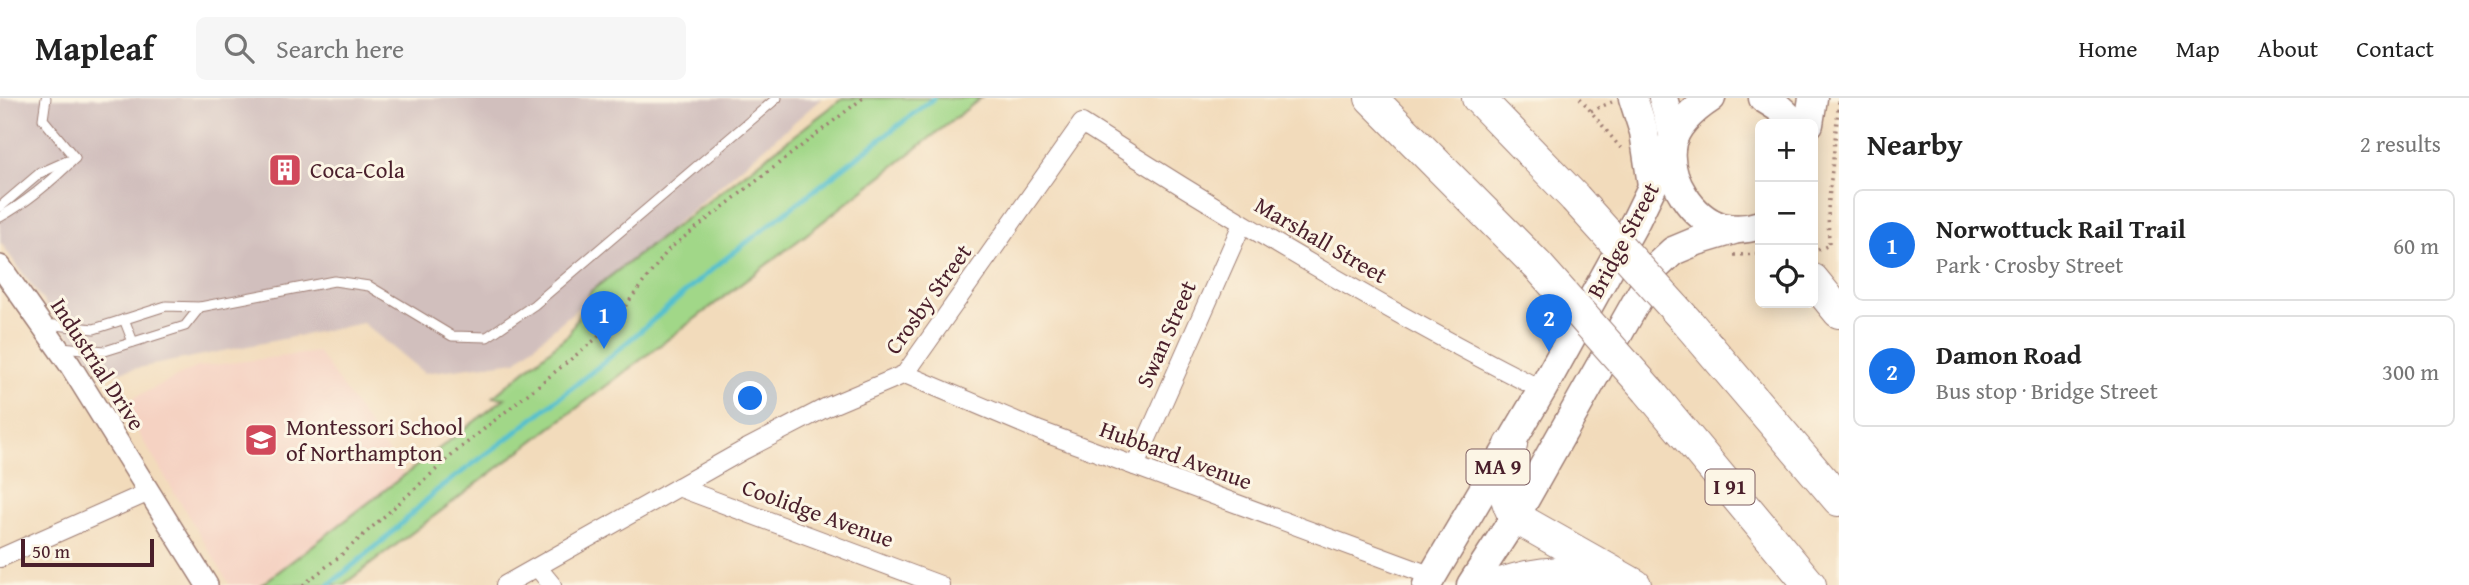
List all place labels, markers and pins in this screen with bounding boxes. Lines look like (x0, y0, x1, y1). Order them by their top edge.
building icon: Coca-Cola (266, 151, 304, 189)
place label: Coca-Cola (310, 153, 405, 186)
pin: 1 (581, 291, 627, 349)
pin: 2 (1526, 294, 1572, 352)
place label: Montessori School of Northampton (286, 410, 463, 469)
school or university icon: Montessori School of Northampton (242, 421, 280, 459)

